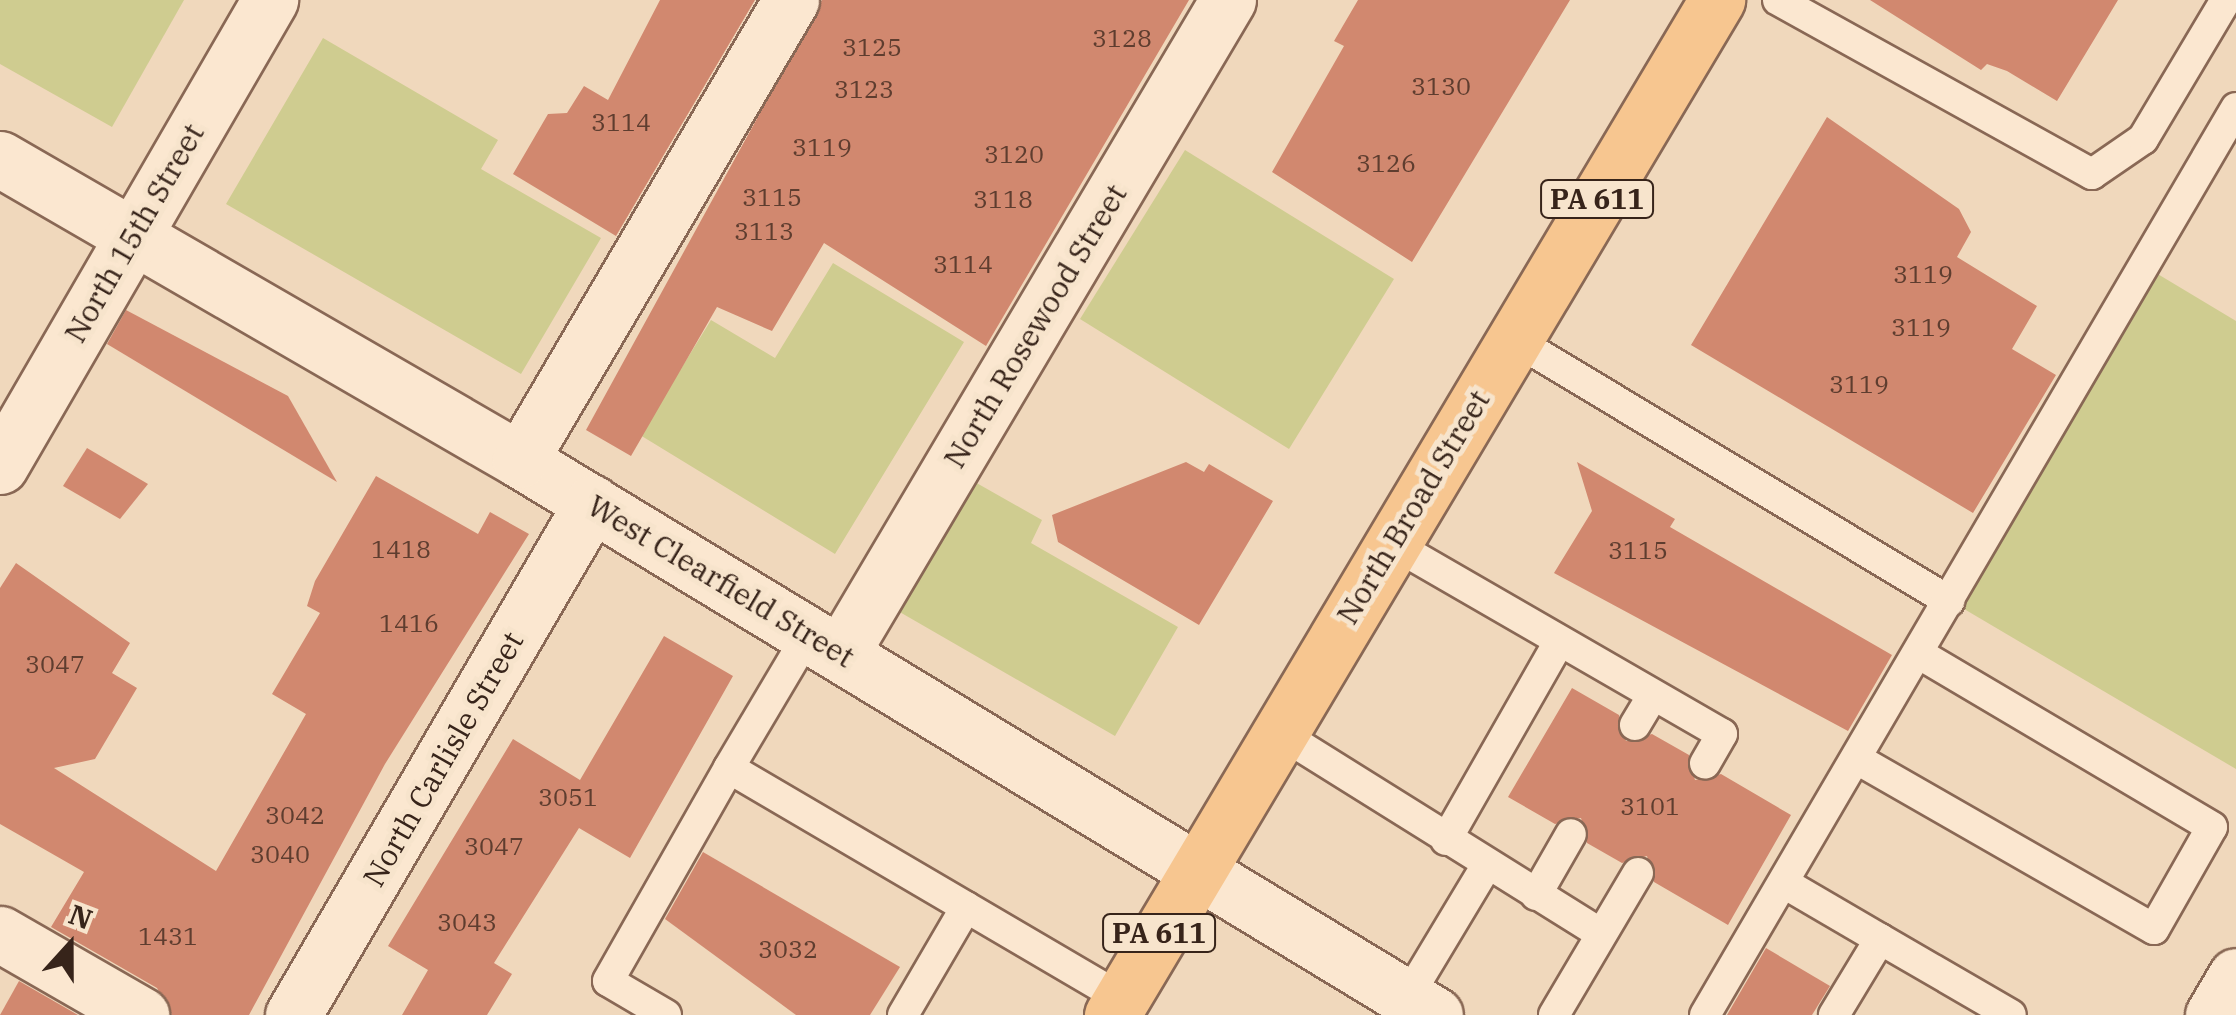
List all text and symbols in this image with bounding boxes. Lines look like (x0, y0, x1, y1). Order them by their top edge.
house number: 3128 (1092, 23, 1152, 53)
house number: 3125 (842, 32, 902, 62)
house number: 3130 (1411, 71, 1471, 101)
house number: 3123 (834, 74, 894, 104)
house number: 3114 (591, 107, 651, 137)
street label: North 15th Street (57, 117, 211, 349)
house number: 3119 (792, 132, 852, 162)
house number: 3120 (984, 139, 1044, 169)
house number: 3126 (1356, 148, 1416, 178)
road number: PA 611 (1540, 176, 1654, 222)
street label: North Rosewood Street (936, 178, 1134, 474)
house number: 3115 (742, 182, 802, 212)
house number: 3118 (973, 184, 1033, 214)
house number: 3113 (734, 216, 794, 246)
house number: 3114 (933, 249, 993, 279)
house number: 3119 (1893, 259, 1953, 289)
house number: 3119 (1891, 312, 1951, 342)
house number: 3119 (1829, 369, 1889, 399)
street label: North Broad Street (1329, 384, 1497, 630)
street label: West Clearfield Street (581, 487, 861, 675)
house number: 1418 (371, 534, 431, 564)
house number: 3115 (1608, 535, 1668, 565)
house number: 1416 (379, 608, 439, 638)
street label: North Carlisle Street (355, 625, 531, 893)
house number: 3047 (25, 649, 85, 679)
house number: 3051 (538, 782, 598, 812)
house number: 3101 (1620, 791, 1680, 821)
house number: 3042 (265, 800, 325, 830)
house number: 3047 (464, 831, 524, 861)
house number: 3040 (250, 839, 310, 869)
north arrow (20, 895, 120, 995)
text: N (64, 895, 98, 938)
house number: 3043 (437, 907, 497, 937)
road number: PA 611 (1102, 910, 1216, 956)
house number: 1431 (138, 921, 198, 951)
house number: 3032 (758, 934, 818, 964)

